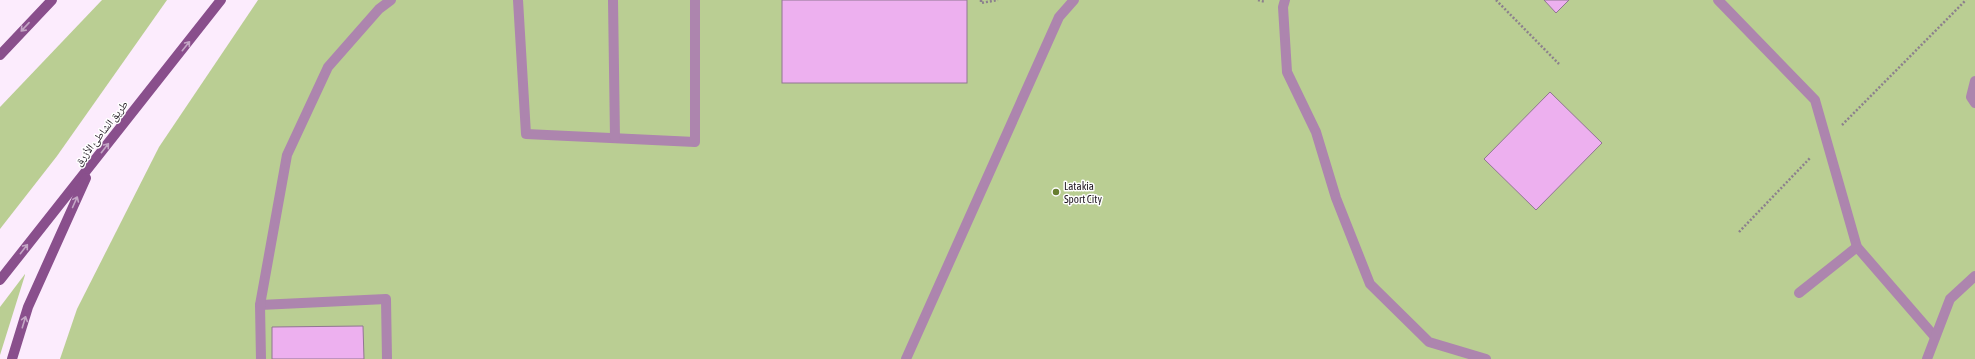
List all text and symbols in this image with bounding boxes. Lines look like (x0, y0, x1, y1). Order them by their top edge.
one-way arrow (21, 22, 30, 32)
one-way arrow (182, 40, 190, 51)
street label: طريق الشاطئ الأزرق (72, 98, 131, 169)
one-way arrow (101, 142, 109, 153)
place label: Latakia Sport City (1064, 180, 1102, 205)
marker: Latakia Sport City (1051, 187, 1061, 197)
one-way arrow (72, 197, 79, 209)
one-way arrow (20, 244, 29, 255)
one-way arrow (20, 316, 28, 328)

